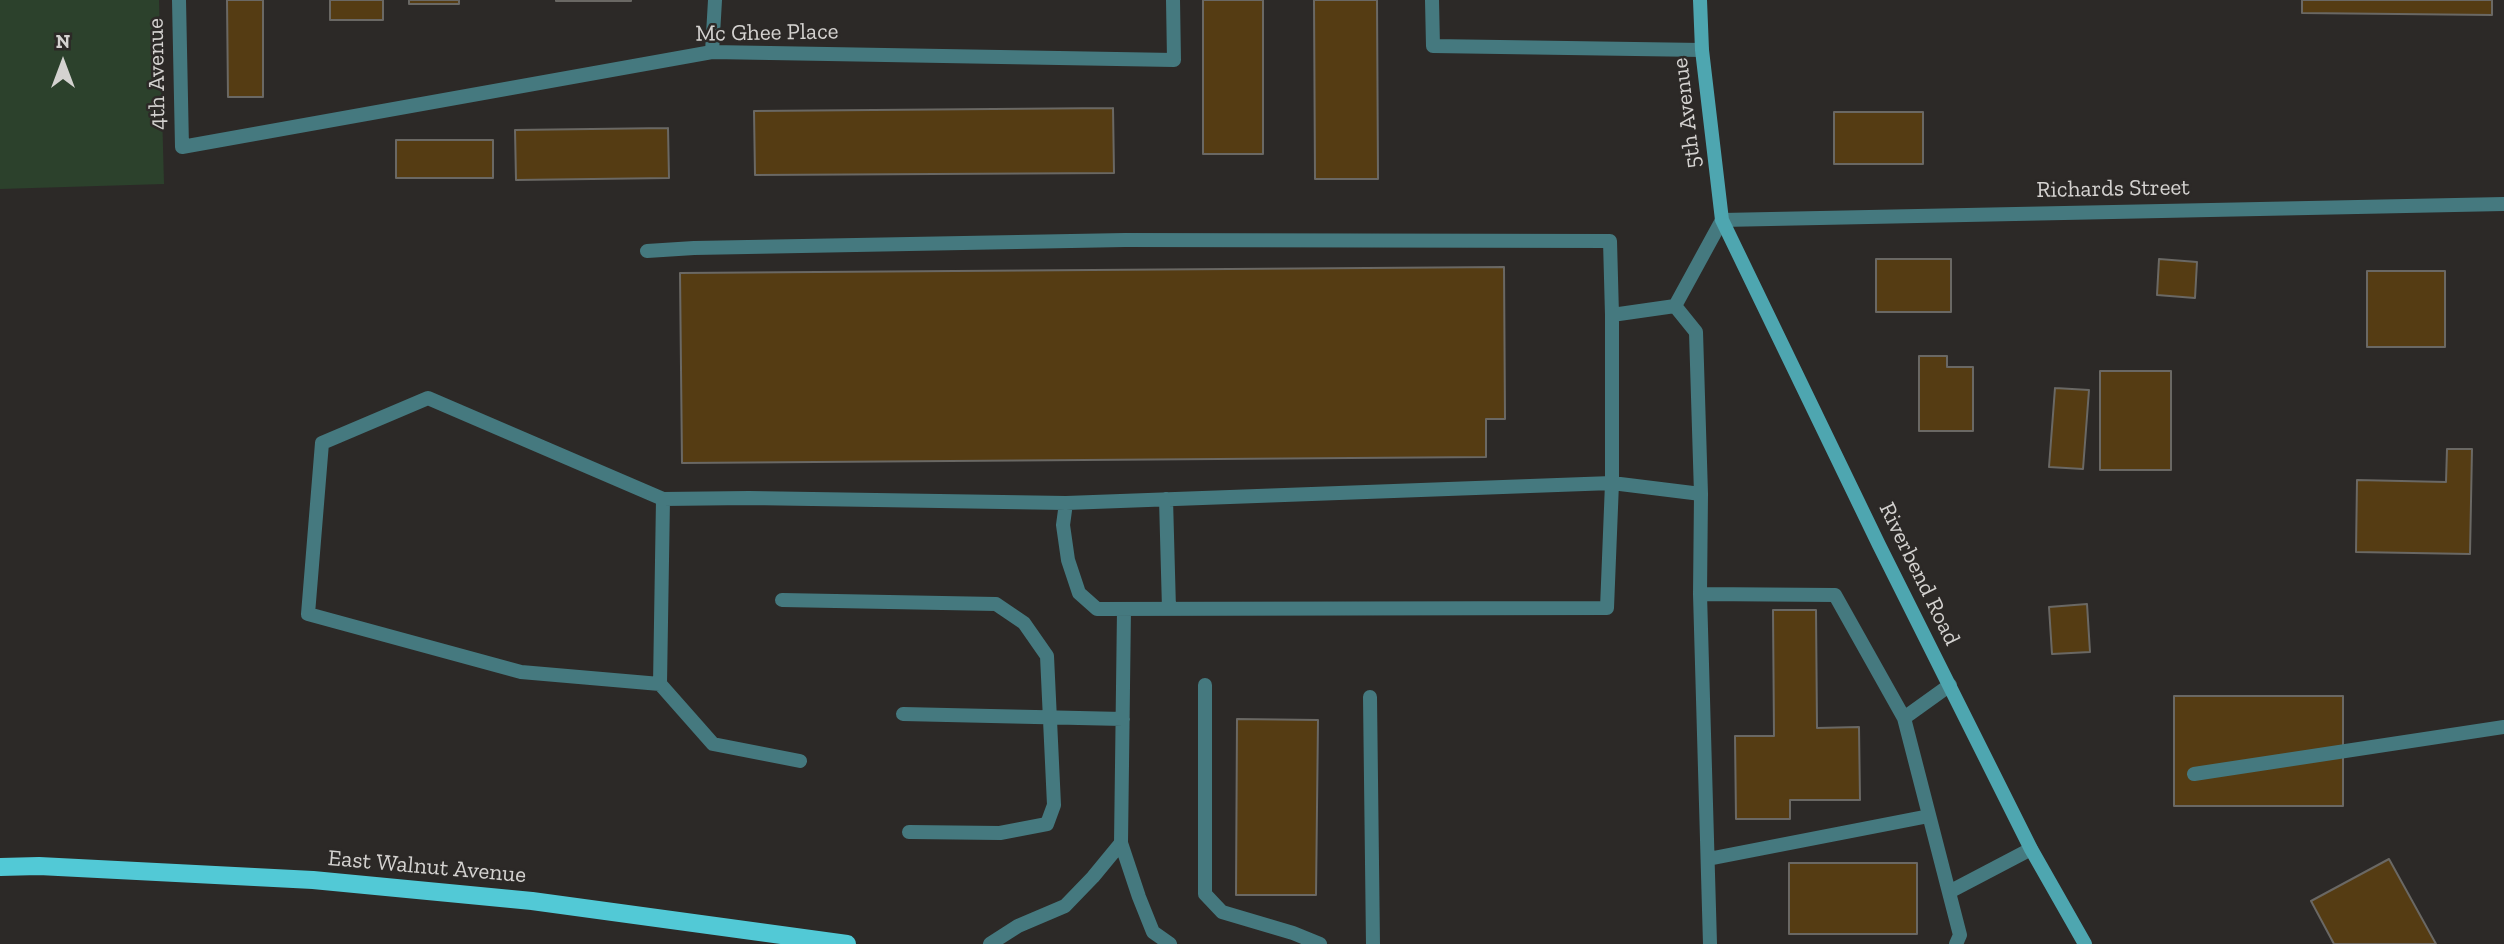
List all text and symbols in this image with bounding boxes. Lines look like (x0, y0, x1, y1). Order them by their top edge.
street label: 4th Avenue (142, 18, 172, 130)
street label: Mc Ghee Place (695, 18, 839, 48)
north arrow (28, 28, 98, 98)
text: N (56, 30, 70, 53)
street label: 5th Avenue (1667, 56, 1707, 170)
street label: Richards Street (2036, 174, 2190, 204)
street label: Riverbend Road (1872, 498, 1966, 650)
street label: East Walnut Avenue (327, 845, 527, 889)

